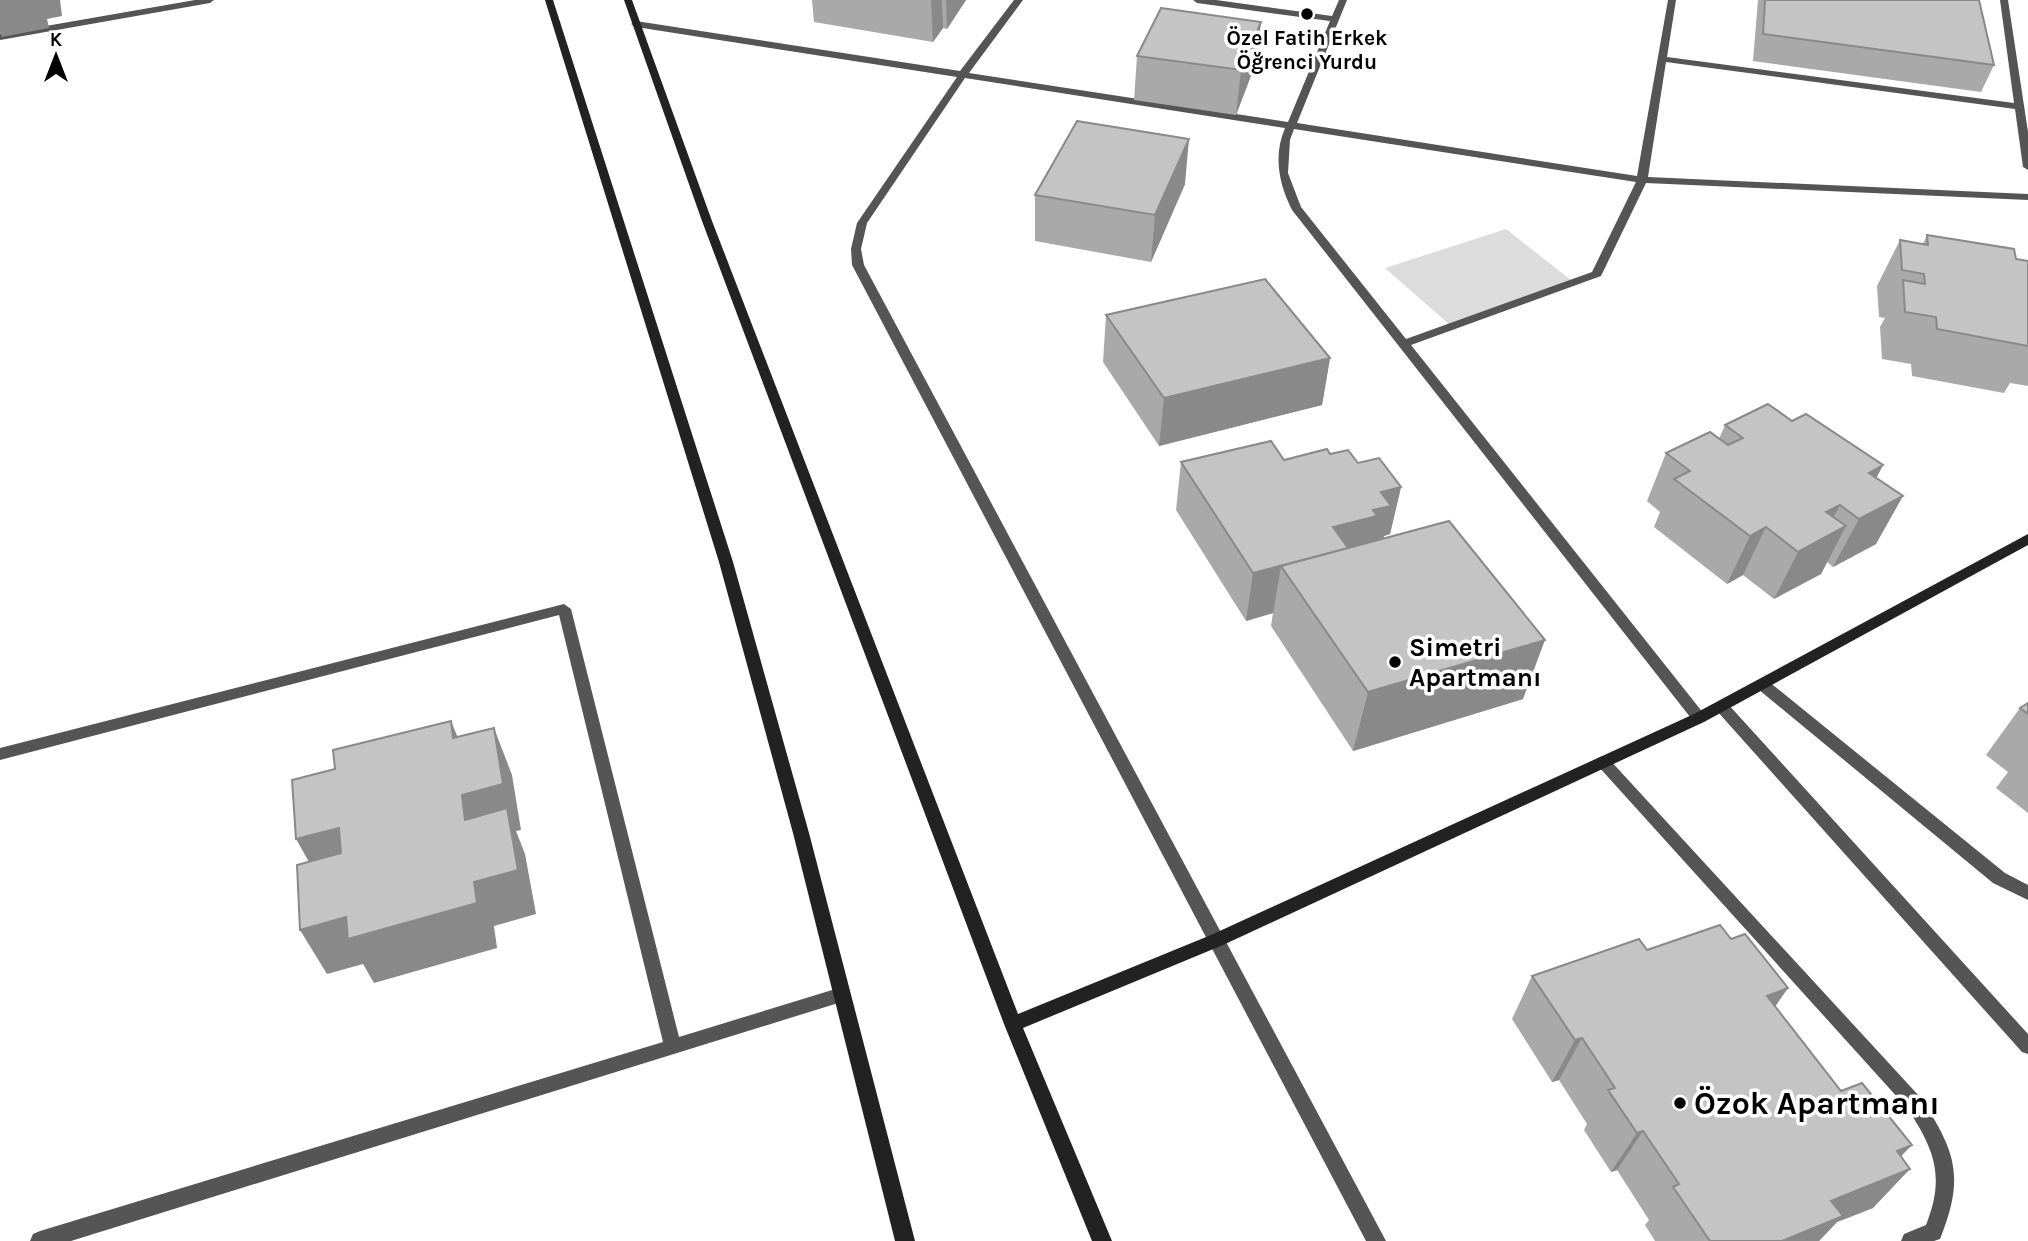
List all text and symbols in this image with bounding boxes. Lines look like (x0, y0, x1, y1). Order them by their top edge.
marker: Özel Fatih Erkek Öğrenci Yurdu (1299, 6, 1315, 22)
north arrow (21, 21, 91, 91)
place label: Özel Fatih Erkek Öğrenci Yurdu (1227, 26, 1388, 74)
text: K (50, 29, 63, 51)
place label: Simetri Apartmanı (1409, 632, 1541, 693)
marker: Simetri Apartmanı (1387, 654, 1403, 670)
place label: Özok Apartmanı (1694, 1085, 1940, 1122)
marker: Özok Apartmanı (1672, 1095, 1688, 1111)

